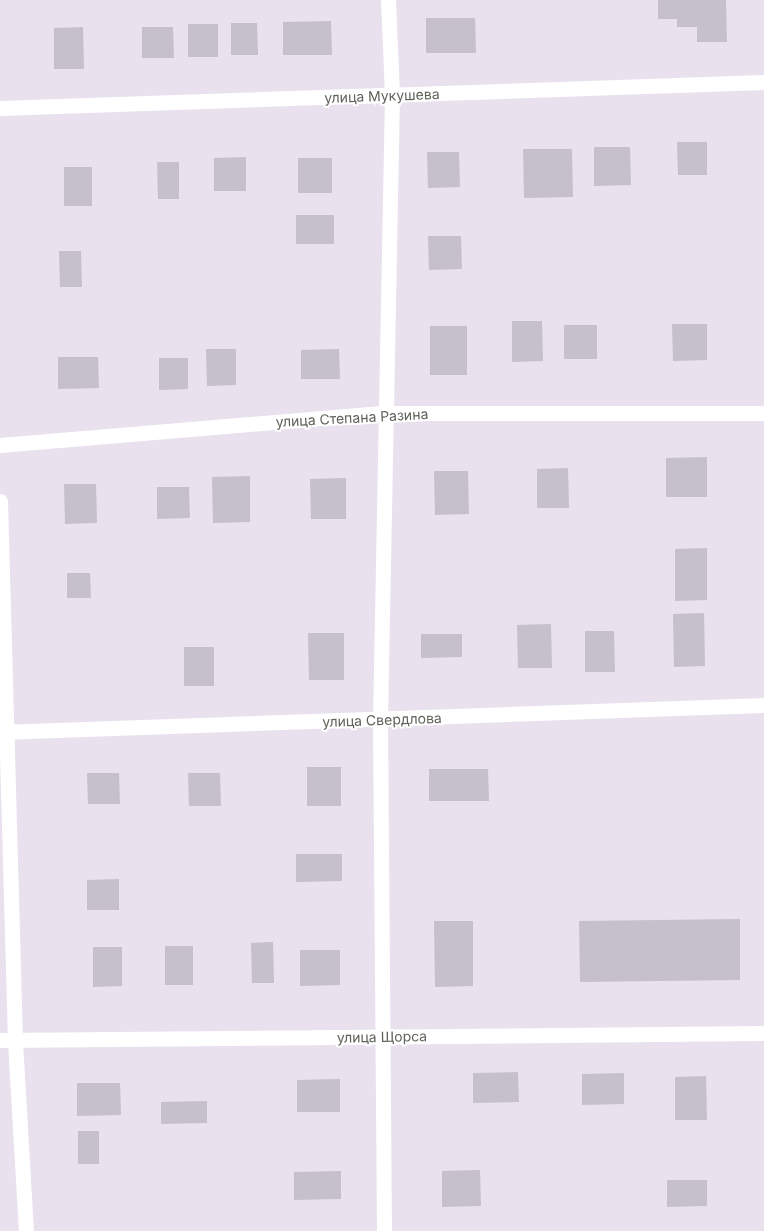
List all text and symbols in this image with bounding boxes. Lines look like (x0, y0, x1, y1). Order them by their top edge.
street label: улица Мукушева (324, 86, 440, 106)
street label: улица Степана Разина (275, 406, 429, 430)
street label: улица Свердлова (322, 710, 442, 730)
street label: улица Щорса (337, 1028, 427, 1046)

